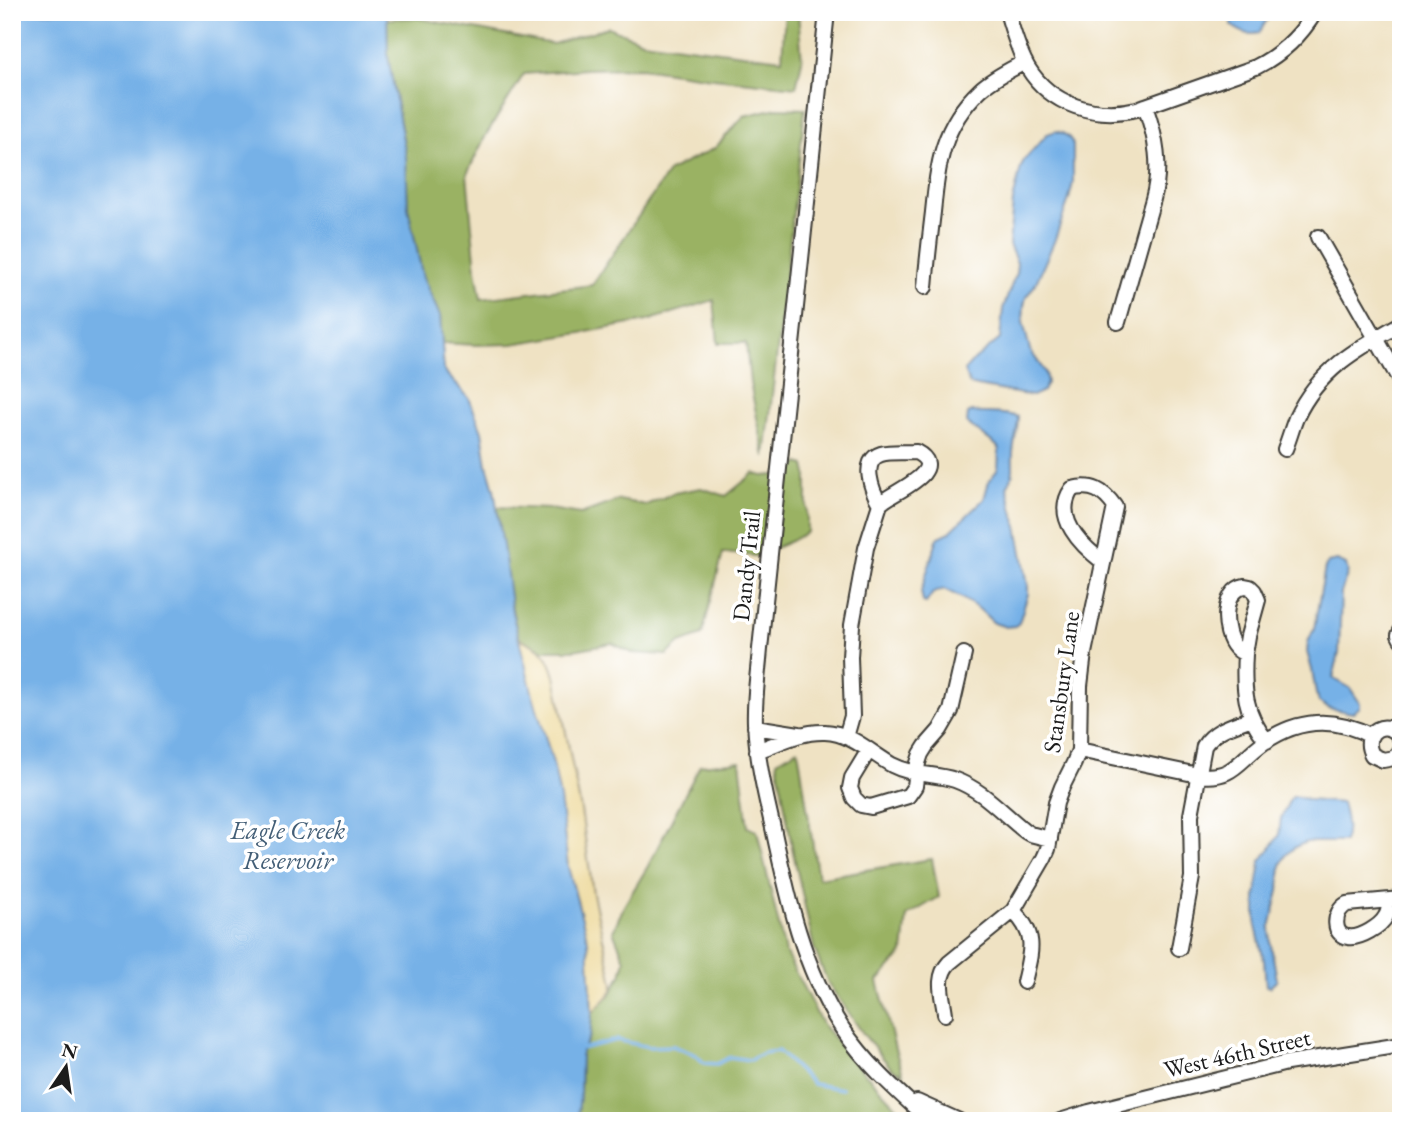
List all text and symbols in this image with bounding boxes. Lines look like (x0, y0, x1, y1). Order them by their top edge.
street label: Dandy Trail (725, 509, 767, 623)
street label: Stansbury Lane (1036, 609, 1086, 755)
water label: Eagle Creek Reservoir (230, 813, 345, 877)
street label: West 46th Street (1161, 1021, 1314, 1085)
north arrow (32, 1032, 102, 1102)
text: N (59, 1037, 81, 1065)

